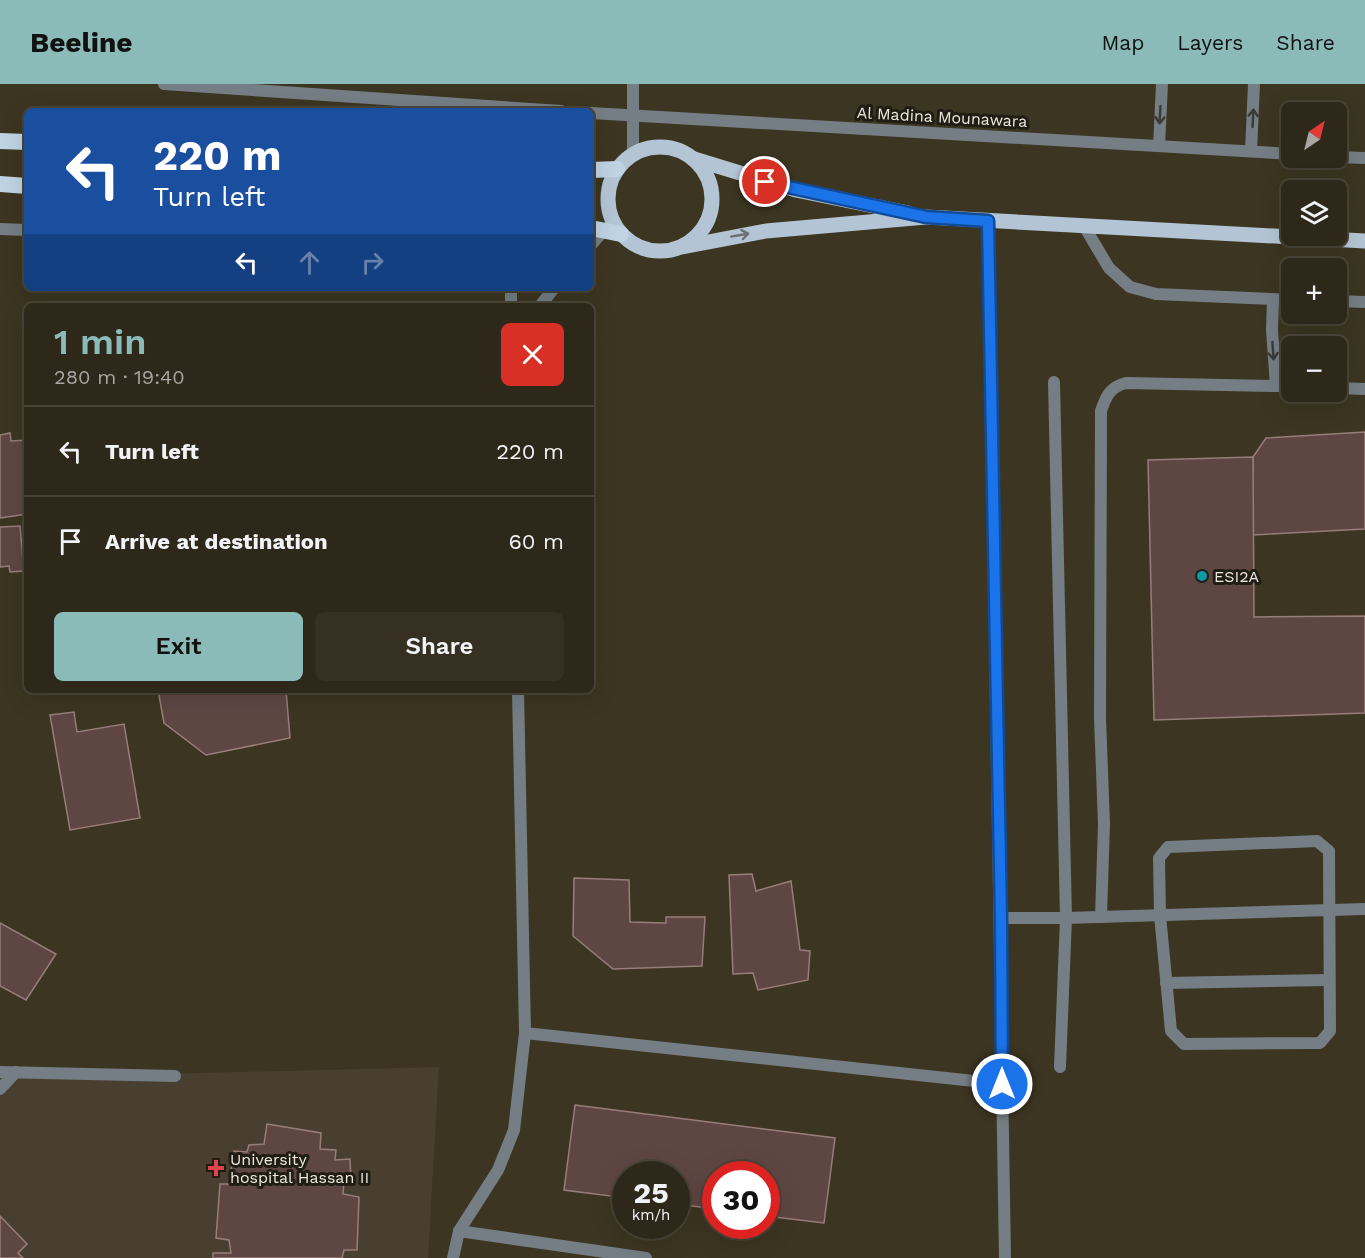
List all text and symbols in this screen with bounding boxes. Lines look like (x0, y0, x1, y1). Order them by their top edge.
text: Beeline (30, 26, 132, 59)
text: Map (1101, 30, 1144, 55)
text: Layers (1177, 30, 1243, 55)
text: Share (1276, 30, 1335, 55)
north arrow (1281, 102, 1347, 168)
map controls (1281, 102, 1347, 402)
street label: Al Madina Mounawara (856, 103, 1028, 131)
one-way arrow (1155, 105, 1166, 125)
one-way arrow (1247, 108, 1258, 128)
text: 220 m (153, 131, 282, 180)
icon: left (54, 132, 132, 210)
pin (739, 156, 790, 207)
icon: arrive (748, 165, 781, 198)
button: layers (1281, 180, 1347, 246)
text: Turn left (153, 181, 265, 213)
one-way arrow (729, 229, 749, 240)
icon: left (230, 246, 263, 279)
icon: ahead (293, 246, 326, 279)
icon: right (356, 246, 389, 279)
button: + (1281, 258, 1347, 324)
text: 1 min (54, 321, 146, 363)
button: close (501, 323, 564, 386)
button: − (1281, 336, 1347, 402)
one-way arrow (1268, 340, 1279, 360)
text: 280 m · 19:40 (54, 365, 185, 389)
icon: left (54, 435, 87, 468)
text: Turn left (105, 439, 199, 464)
text: 220 m (496, 439, 564, 464)
icon: arrive (54, 525, 87, 558)
text: Arrive at destination (105, 529, 328, 554)
text: 60 m (508, 529, 564, 554)
place label: ESI2A (1214, 567, 1260, 586)
marker: ESI2A (1195, 569, 1209, 583)
button: Exit (54, 612, 303, 681)
button: Share (315, 612, 564, 681)
position arrow (970, 1052, 1034, 1116)
place label: University hospital Hassan II (230, 1150, 369, 1187)
marker: University hospital Hassan II (207, 1159, 225, 1177)
speed limit sign: 30 (702, 1161, 780, 1239)
text: 25 (633, 1175, 669, 1210)
text: km/h (632, 1206, 670, 1224)

